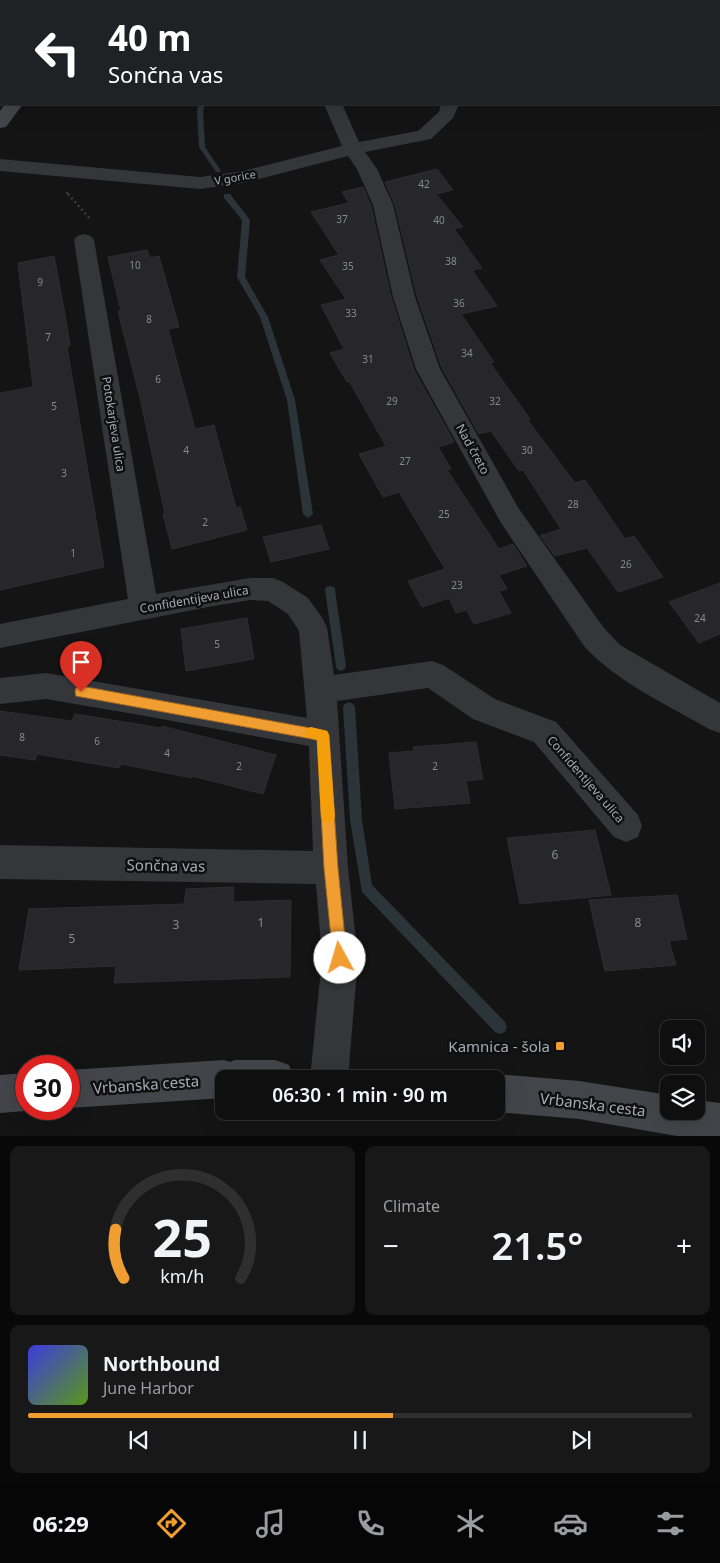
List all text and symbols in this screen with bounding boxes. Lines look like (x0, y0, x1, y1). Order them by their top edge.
text: 40 m (108, 14, 191, 61)
icon: left (25, 20, 90, 85)
text: Sončna vas (108, 59, 223, 89)
street label: V gorice (213, 166, 257, 188)
house number: 42 (418, 177, 430, 191)
house number: 37 (336, 212, 348, 226)
house number: 40 (433, 213, 445, 227)
house number: 38 (445, 254, 457, 268)
house number: 10 (129, 258, 141, 272)
house number: 35 (342, 259, 354, 273)
house number: 9 (37, 275, 43, 289)
house number: 36 (453, 296, 465, 310)
house number: 33 (345, 306, 357, 320)
house number: 8 (146, 312, 152, 326)
house number: 7 (45, 330, 51, 344)
house number: 34 (461, 346, 473, 360)
house number: 31 (362, 352, 374, 366)
house number: 6 (155, 372, 161, 386)
street label: Potokarjeva ulica (98, 375, 130, 473)
house number: 29 (386, 394, 398, 408)
house number: 32 (489, 394, 501, 408)
house number: 5 (51, 399, 57, 413)
street label: Nad čreto (452, 421, 494, 477)
house number: 4 (183, 443, 189, 457)
house number: 30 (521, 443, 533, 457)
house number: 27 (399, 454, 411, 468)
house number: 3 (61, 466, 67, 480)
house number: 28 (567, 497, 579, 511)
house number: 25 (438, 507, 450, 521)
house number: 2 (202, 515, 208, 529)
house number: 1 (70, 546, 76, 560)
house number: 26 (620, 557, 632, 571)
house number: 23 (451, 578, 463, 592)
street label: Confidentijeva ulica (138, 581, 250, 617)
house number: 24 (694, 611, 706, 625)
house number: 5 (214, 637, 220, 651)
pin (60, 641, 102, 692)
icon: arrive (67, 648, 95, 676)
house number: 8 (19, 730, 25, 744)
street label: Confidentijeva ulica (543, 732, 629, 826)
house number: 6 (94, 734, 100, 748)
house number: 4 (164, 746, 170, 760)
house number: 2 (236, 759, 242, 773)
house number: 2 (432, 759, 438, 773)
house number: 6 (552, 846, 559, 863)
street label: Sončna vas (127, 854, 205, 876)
house number: 1 (258, 914, 264, 931)
house number: 8 (635, 914, 642, 931)
house number: 3 (173, 916, 180, 933)
house number: 5 (69, 930, 76, 947)
position arrow (313, 931, 365, 983)
map controls (660, 1020, 705, 1120)
button: sound (660, 1020, 705, 1065)
place label: Kamnica - šola (448, 1036, 550, 1056)
marker: Kamnica - šola (554, 1040, 566, 1052)
speed limit sign: 30 (15, 1055, 80, 1120)
street label: Vrbanska cesta (92, 1070, 200, 1098)
button: layers (660, 1075, 705, 1120)
text: 06:30 · 1 min · 90 m (272, 1082, 448, 1108)
street label: Vrbanska cesta (539, 1088, 647, 1120)
text: Climate (383, 1195, 440, 1217)
text: 25 (153, 1201, 212, 1272)
text: 21.5° (492, 1219, 583, 1271)
text: − (383, 1226, 399, 1264)
text: + (676, 1226, 692, 1264)
text: km/h (161, 1264, 204, 1288)
text: Northbound (103, 1351, 220, 1377)
text: June Harbor (103, 1377, 194, 1399)
icon: previous (125, 1426, 153, 1454)
icon: pause (346, 1426, 374, 1454)
icon: next (567, 1426, 595, 1454)
icon: directions (154, 1506, 189, 1541)
icon: music (253, 1506, 288, 1541)
icon: phone (353, 1506, 388, 1541)
icon: climate (453, 1506, 488, 1541)
icon: car (553, 1506, 588, 1541)
icon: filters (653, 1506, 688, 1541)
text: 06:29 (32, 1508, 89, 1538)

